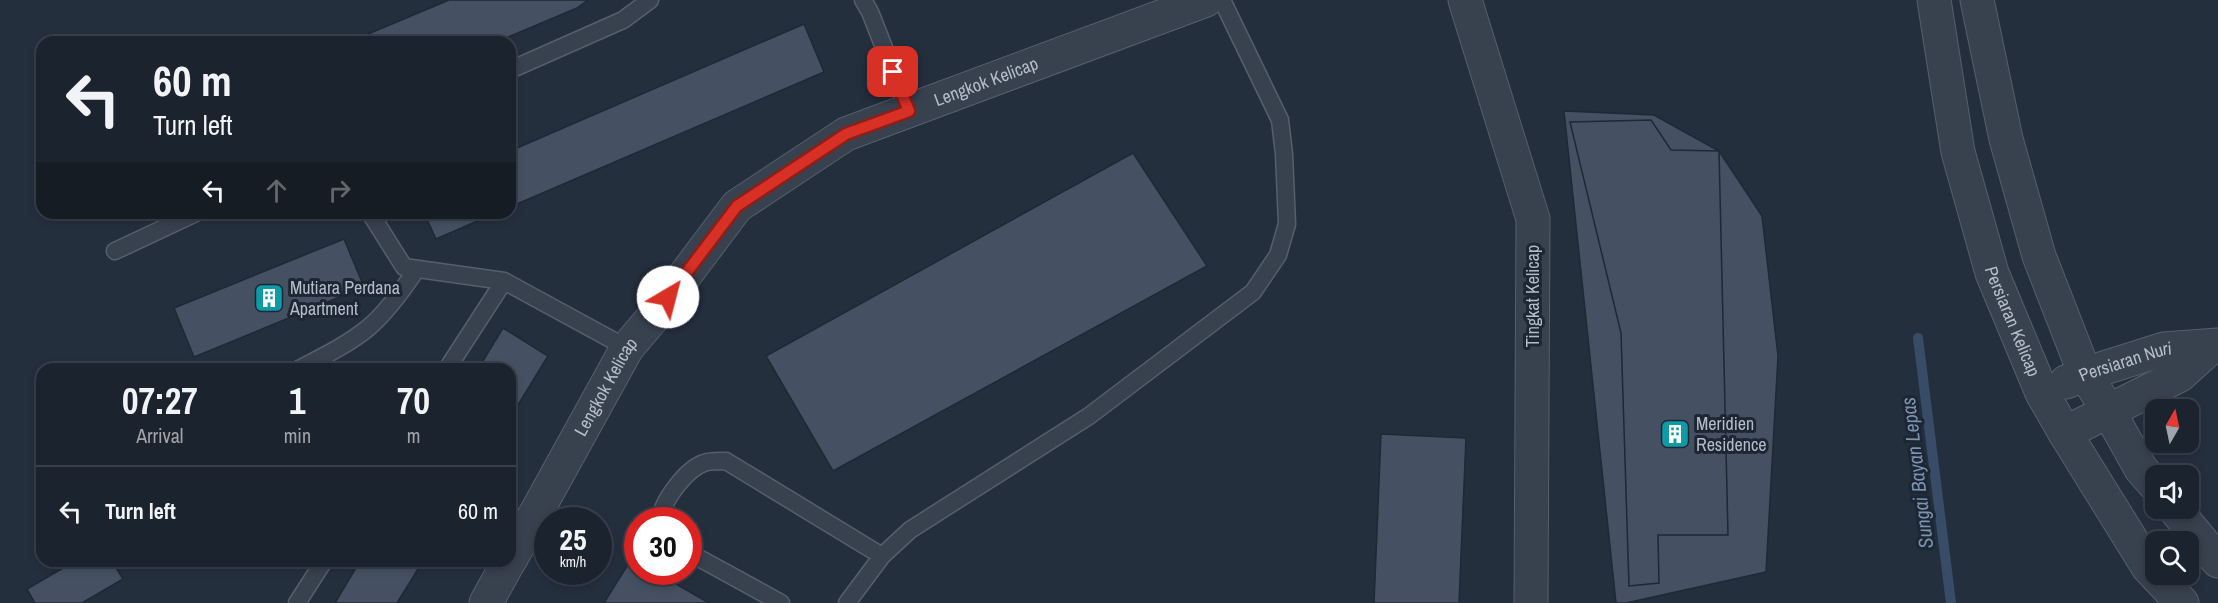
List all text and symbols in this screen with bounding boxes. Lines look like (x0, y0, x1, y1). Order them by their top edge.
pin (867, 46, 918, 97)
street label: Lengkok Kelicap (930, 51, 1042, 112)
text: 60 m (153, 53, 232, 109)
icon: arrive (876, 55, 909, 88)
icon: left (54, 60, 132, 138)
text: Turn left (153, 107, 232, 143)
icon: left (197, 174, 230, 207)
icon: ahead (260, 174, 293, 207)
icon: right (323, 174, 356, 207)
street label: Tingkat Kelicap (1520, 245, 1545, 347)
street label: Persiaran Kelicap (1979, 263, 2047, 380)
position arrow (636, 265, 700, 329)
place label: Mutiara Perdana Apartment (289, 275, 400, 321)
building icon: Mutiara Perdana Apartment (253, 282, 285, 314)
street label: Lengkok Kelicap (568, 332, 643, 440)
street label: Persiaran Nuri (2075, 335, 2172, 387)
text: 07:27 (122, 377, 198, 425)
text: 1 (289, 377, 306, 425)
text: 70 (397, 377, 430, 425)
water label: Sungai Bayan Lepas (1894, 396, 1939, 550)
north arrow (2145, 399, 2199, 453)
map controls (2145, 399, 2199, 585)
place label: Meridien Residence (1696, 411, 1767, 457)
building icon: Meridien Residence (1659, 418, 1691, 450)
text: Arrival (136, 422, 184, 449)
text: min (284, 422, 311, 449)
text: m (407, 422, 420, 449)
button: sound (2145, 465, 2199, 519)
icon: left (54, 495, 87, 528)
text: Turn left (105, 496, 176, 526)
text: 60 m (458, 496, 498, 526)
speed limit sign: 30 (624, 507, 702, 585)
text: 25 (559, 519, 587, 559)
button: search (2145, 531, 2199, 585)
text: km/h (560, 551, 586, 572)

